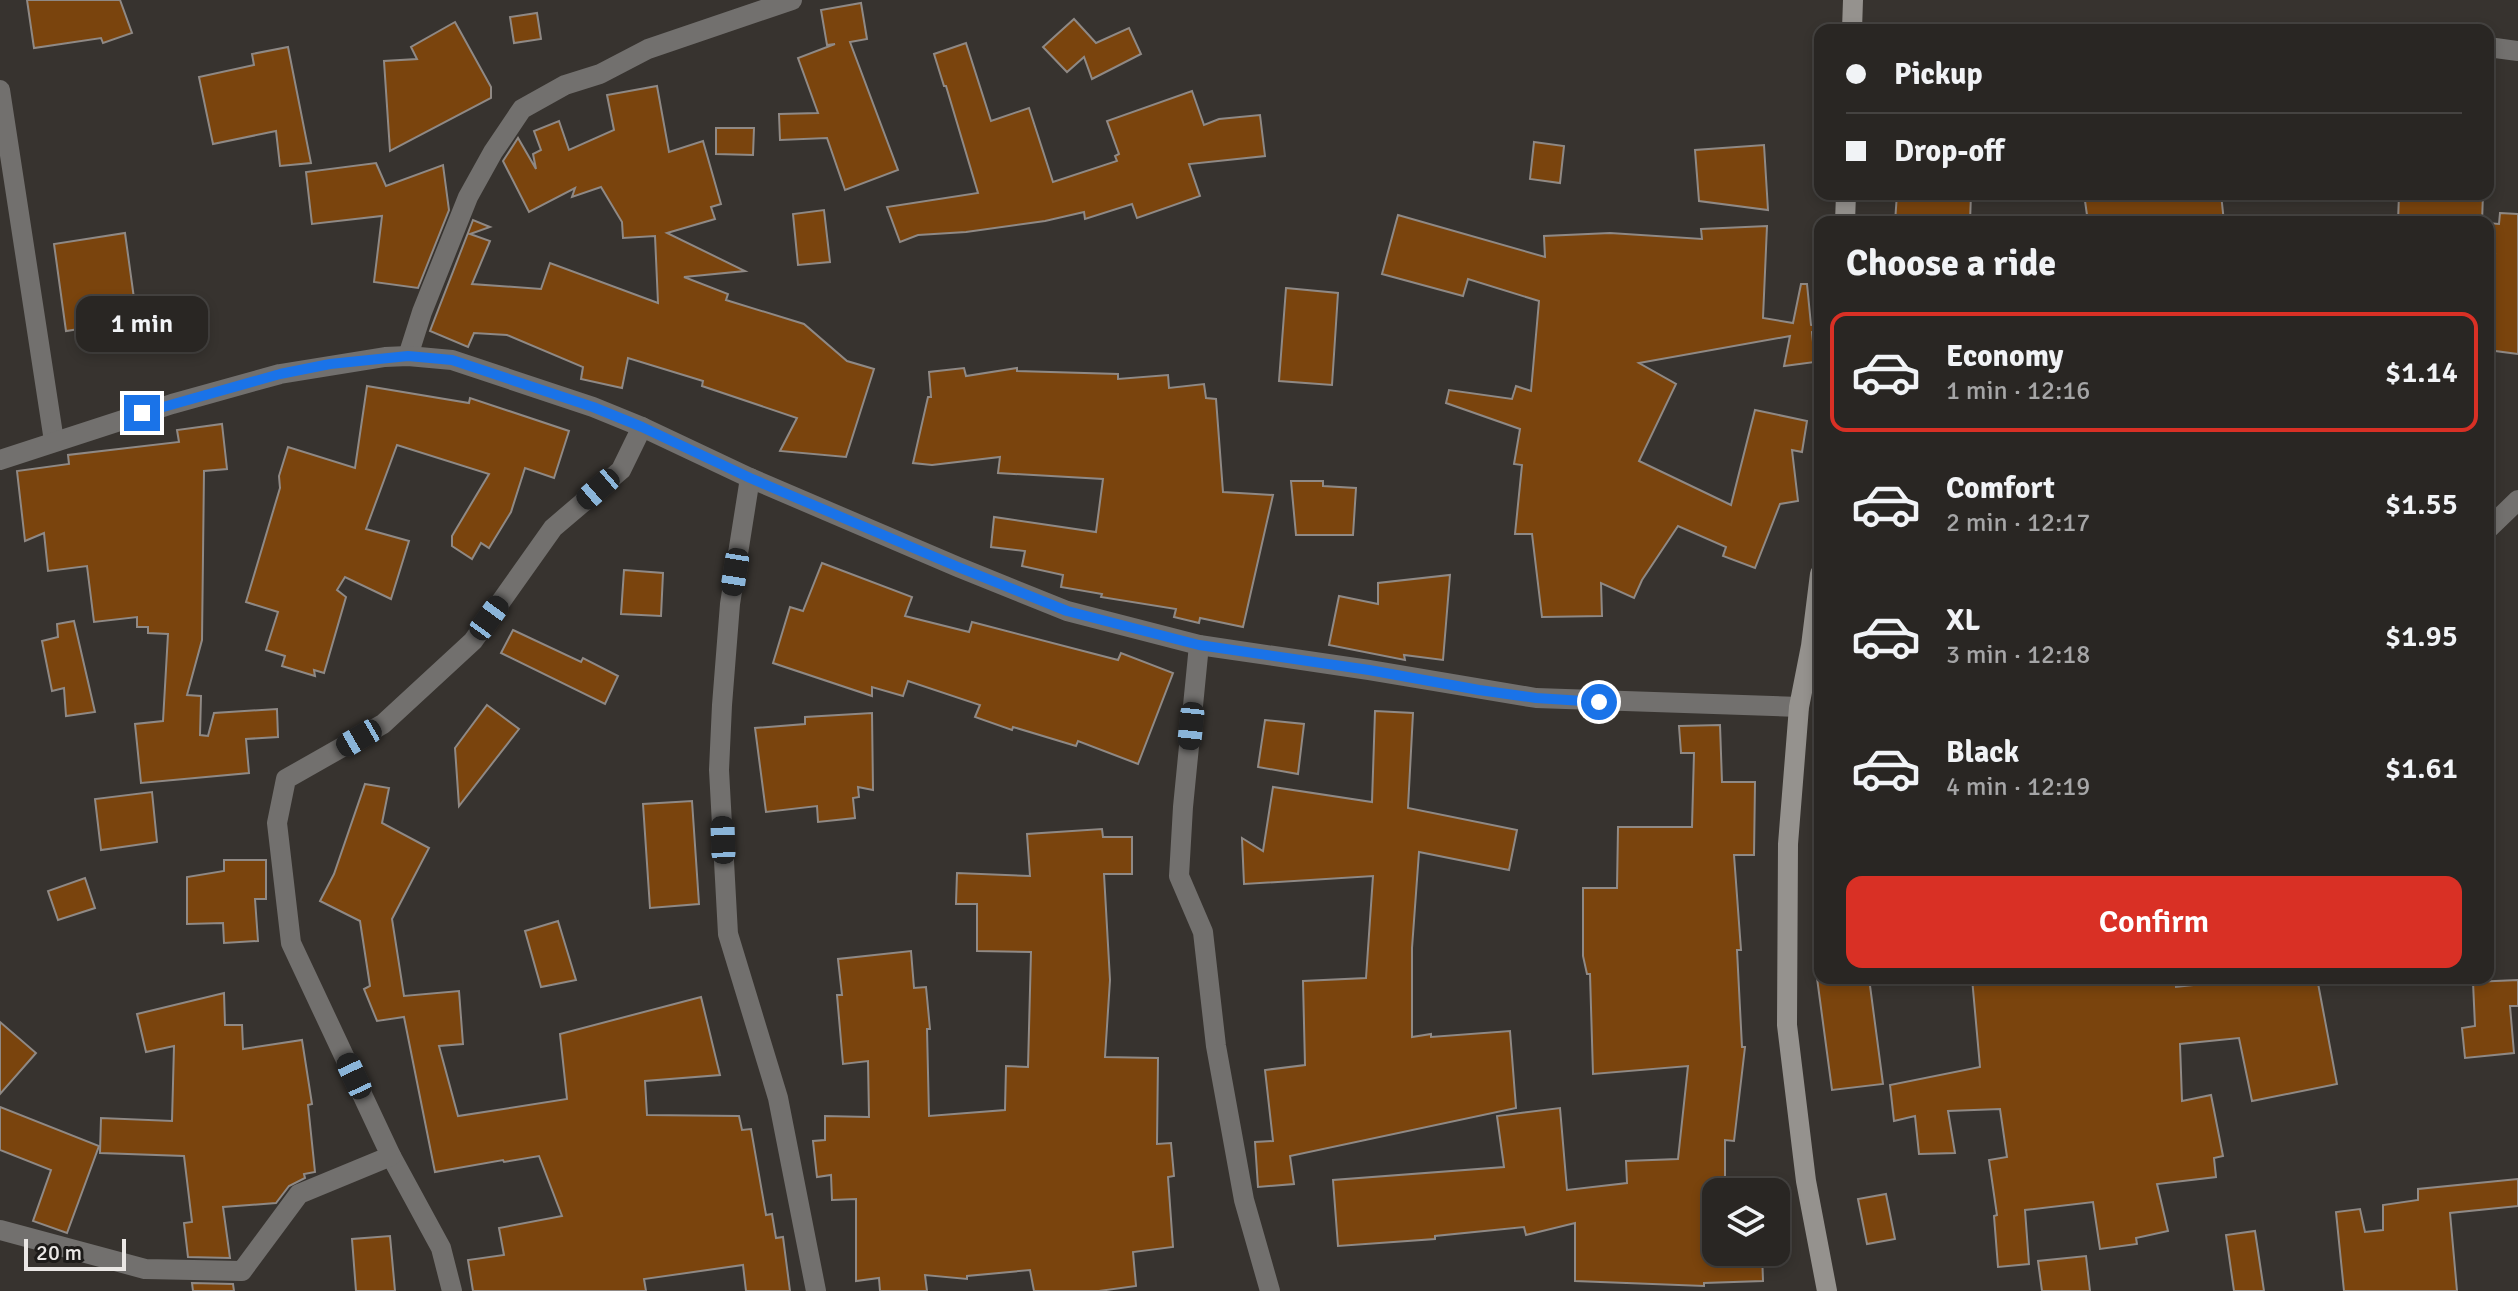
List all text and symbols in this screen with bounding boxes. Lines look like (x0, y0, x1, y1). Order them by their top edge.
text: Pickup (1894, 56, 1983, 93)
text: Drop-off (1894, 133, 2004, 170)
text: Choose a ride (1846, 241, 2056, 286)
callout: 1 min (76, 297, 208, 353)
text: 1 min (111, 308, 173, 340)
icon: car (1850, 336, 1922, 408)
text: Economy (1946, 338, 2063, 375)
text: $1.14 (2385, 354, 2458, 391)
text: 1 min · 12:16 (1946, 375, 2090, 407)
route end (124, 395, 160, 431)
car (572, 464, 624, 514)
icon: car (1850, 468, 1922, 540)
text: Comfort (1946, 470, 2055, 507)
text: $1.55 (2385, 486, 2458, 523)
text: 2 min · 12:17 (1946, 507, 2090, 539)
car (719, 546, 751, 598)
car (465, 592, 513, 644)
icon: car (1850, 600, 1922, 672)
text: XL (1946, 602, 1980, 639)
text: $1.95 (2385, 618, 2458, 655)
text: 3 min · 12:18 (1946, 639, 2090, 671)
route start (1581, 684, 1617, 720)
car (1177, 701, 1205, 751)
car (332, 716, 386, 760)
icon: car (1850, 732, 1922, 804)
text: Black (1946, 734, 2019, 771)
text: $1.61 (2385, 750, 2458, 787)
text: 4 min · 12:19 (1946, 771, 2090, 803)
car (710, 816, 736, 864)
button: Confirm (1846, 876, 2462, 968)
car (333, 1049, 375, 1103)
map controls (1702, 1178, 1790, 1266)
button: layers (1702, 1178, 1790, 1266)
scale bar (24, 1235, 126, 1271)
text: 20 m (36, 1239, 82, 1266)

